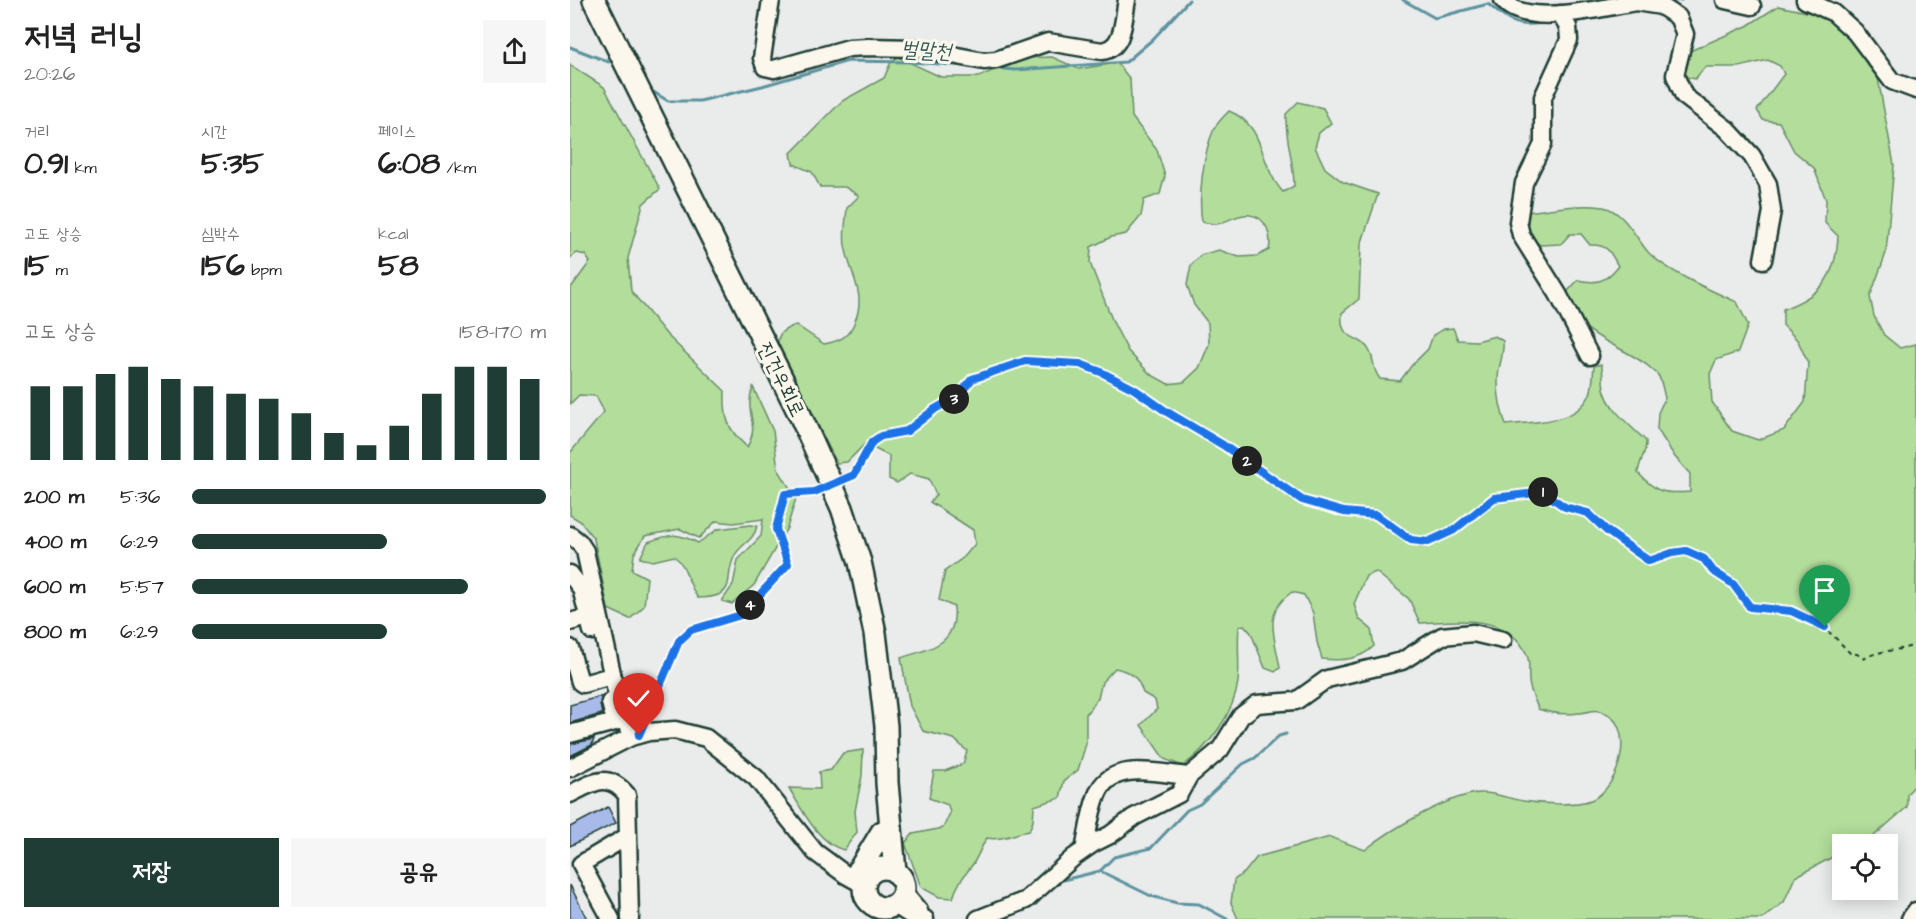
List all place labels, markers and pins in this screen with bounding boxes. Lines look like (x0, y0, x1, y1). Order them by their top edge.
pin: 3 (939, 384, 969, 414)
pin: 2 (1232, 446, 1262, 476)
pin: 1 (1528, 477, 1558, 507)
pin (1799, 565, 1850, 627)
pin: 4 (735, 590, 765, 620)
pin (613, 673, 664, 735)

